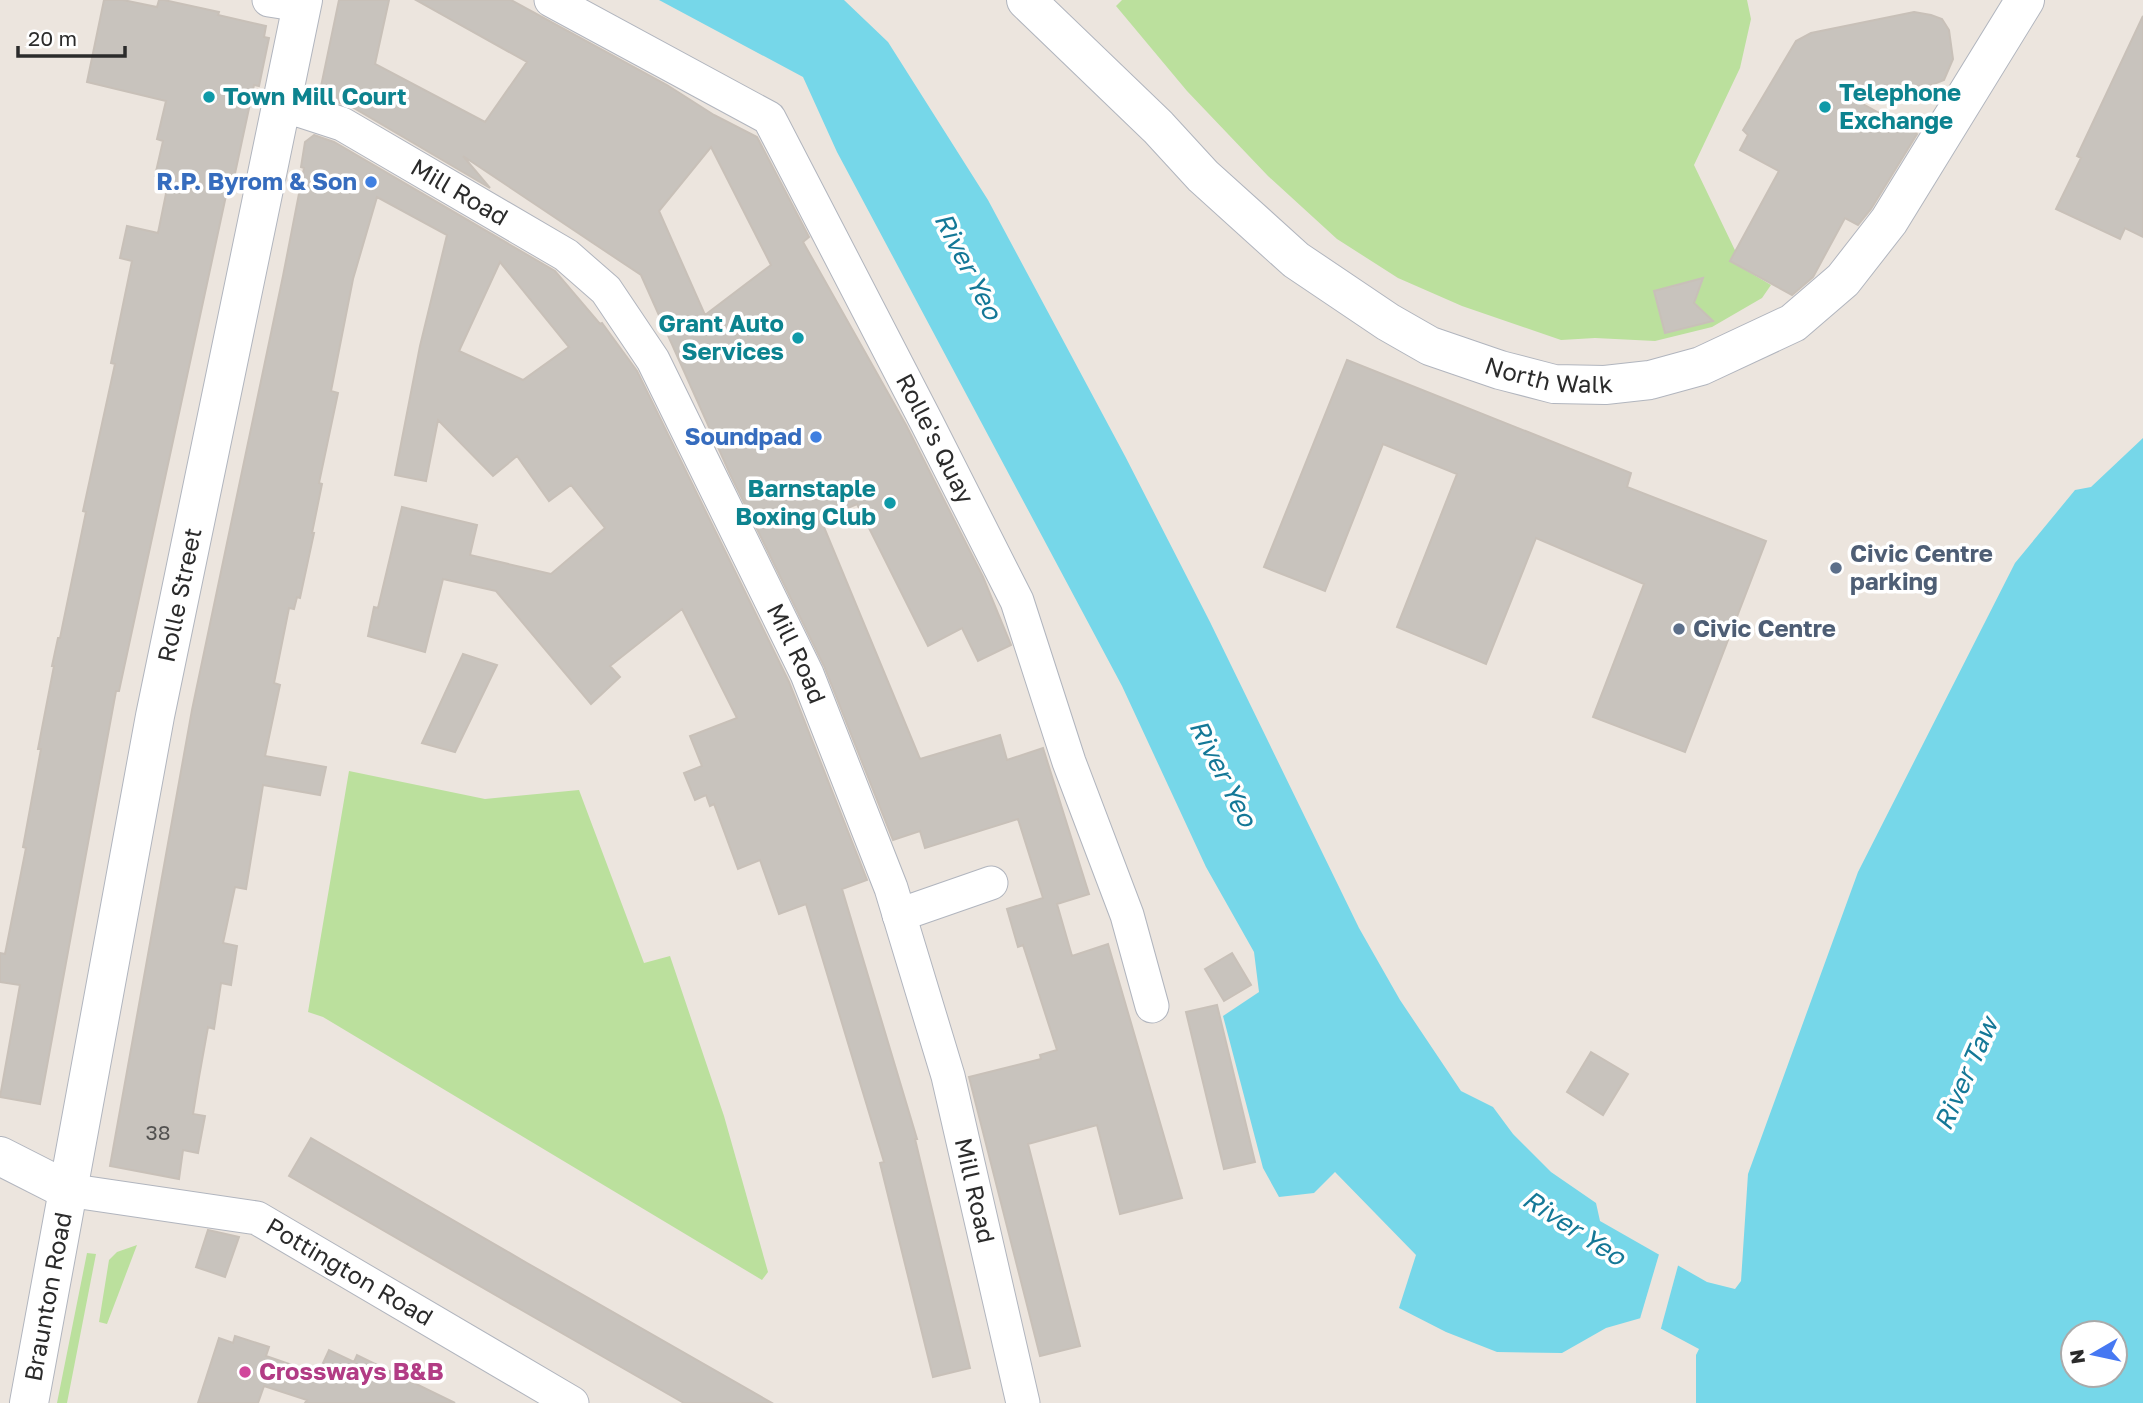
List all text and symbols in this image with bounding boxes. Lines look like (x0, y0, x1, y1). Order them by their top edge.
scale bar (18, 14, 124, 58)
text: 20 m (28, 25, 77, 51)
place label: Telephone Exchange (1839, 77, 1961, 134)
place label: Town Mill Court (223, 81, 407, 110)
marker: Town Mill Court (201, 89, 217, 105)
marker: Telephone Exchange (1817, 99, 1833, 115)
street label: Mill Road (406, 152, 514, 231)
place label: R.P. Byrom & Son (156, 166, 357, 195)
marker: R.P. Byrom & Son (363, 174, 379, 190)
water label: River Yeo (928, 207, 1009, 326)
place label: Grant Auto Services (658, 308, 784, 365)
marker: Grant Auto Services (790, 330, 806, 346)
street label: North Walk (1481, 350, 1614, 399)
street label: Rolle's Quay (891, 368, 981, 508)
place label: Soundpad (685, 421, 802, 450)
marker: Soundpad (808, 429, 824, 445)
place label: Barnstaple Boxing Club (735, 473, 876, 530)
marker: Barnstaple Boxing Club (882, 495, 898, 511)
street label: Rolle Street (151, 525, 207, 665)
place label: Civic Centre parking (1850, 538, 1993, 595)
marker: Civic Centre parking (1828, 560, 1844, 576)
street label: Mill Road (762, 598, 833, 707)
place label: Civic Centre (1693, 613, 1836, 642)
marker: Civic Centre (1671, 621, 1687, 637)
water label: River Yeo (1183, 714, 1264, 833)
water label: River Taw (1927, 1010, 2005, 1135)
house number: 38 (145, 1119, 171, 1145)
street label: Mill Road (950, 1135, 1002, 1246)
water label: River Yeo (1517, 1183, 1632, 1273)
street label: Braunton Road (17, 1210, 77, 1383)
street label: Pottington Road (261, 1211, 439, 1331)
north arrow (2059, 1319, 2129, 1389)
text: N (2064, 1348, 2089, 1366)
place label: Crossways B&B (259, 1356, 444, 1385)
marker: Crossways B&B (237, 1364, 253, 1380)

